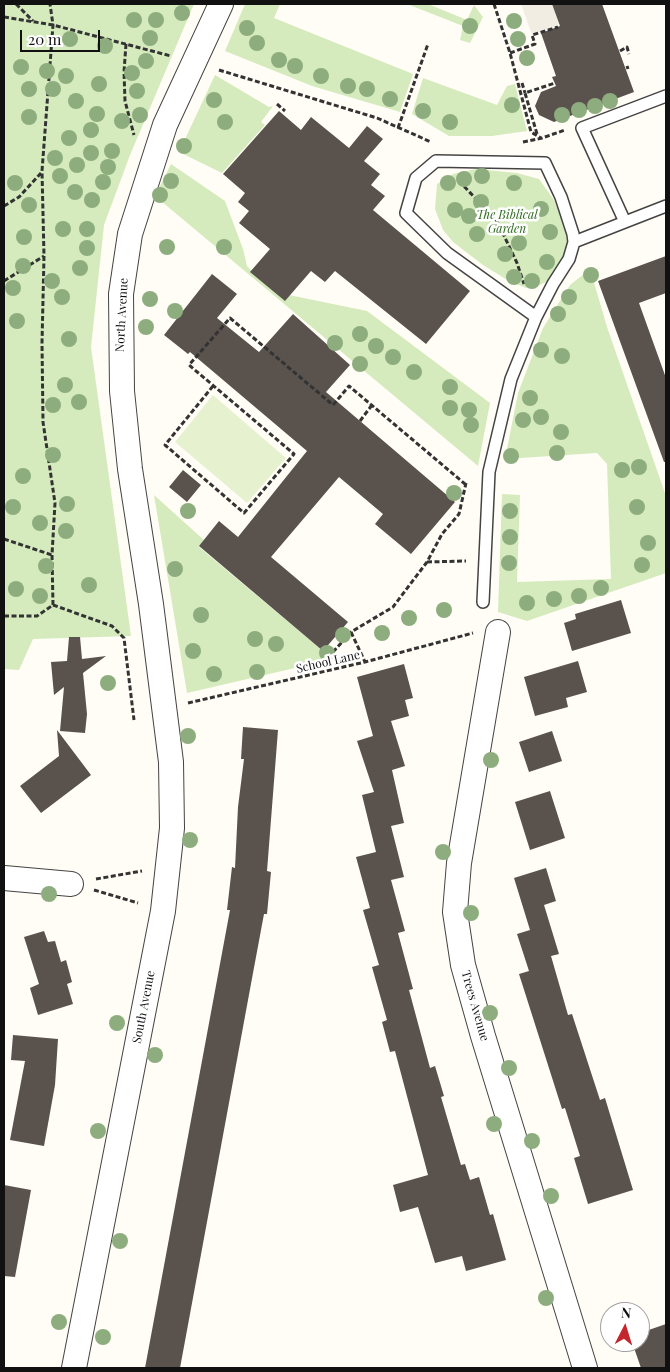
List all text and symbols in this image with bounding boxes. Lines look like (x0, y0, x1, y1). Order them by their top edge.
scale bar (22, 20, 102, 52)
text: 20 m (28, 29, 61, 49)
park label: The Biblical Garden (476, 208, 538, 236)
street label: North Avenue (113, 278, 131, 352)
street label: School Lane (295, 648, 361, 676)
street label: South Avenue (130, 969, 158, 1045)
street label: Trees Avenue (458, 969, 492, 1043)
north arrow (600, 1302, 650, 1352)
text: N (620, 1303, 632, 1322)

